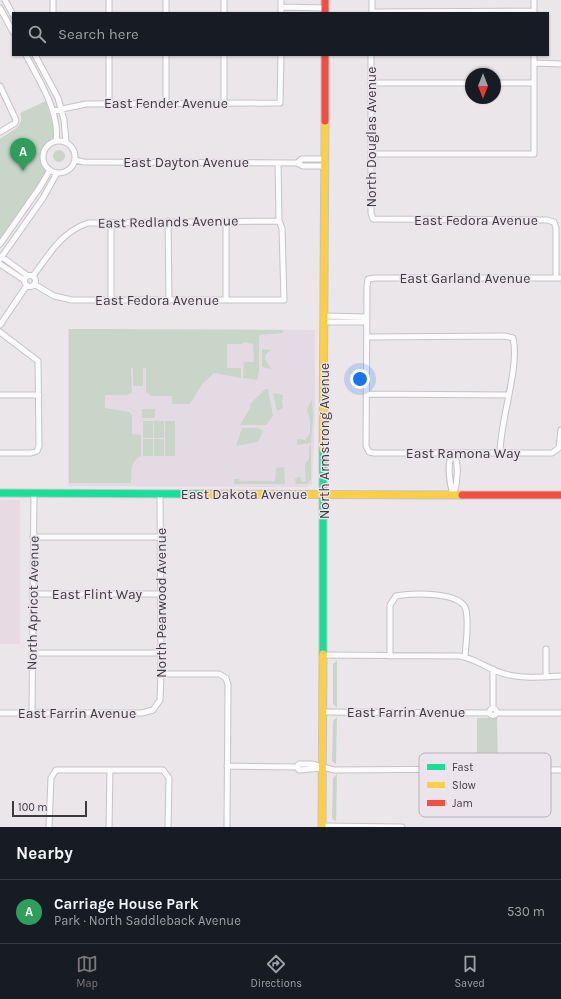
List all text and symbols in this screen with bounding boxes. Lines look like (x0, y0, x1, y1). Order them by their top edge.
search box (12, 12, 549, 56)
icon: search (26, 23, 48, 45)
text: Search here (58, 25, 139, 43)
street label: North Douglas Avenue (363, 67, 380, 207)
north arrow (465, 68, 501, 104)
street label: East Fender Avenue (104, 95, 228, 112)
pin: A (10, 138, 36, 171)
street label: East Dayton Avenue (123, 154, 249, 171)
street label: East Redlands Avenue (98, 212, 238, 232)
street label: East Fedora Avenue (414, 212, 538, 229)
street label: East Garland Avenue (399, 270, 531, 287)
street label: East Fedora Avenue (95, 292, 219, 309)
street label: North Armstrong Avenue (316, 363, 333, 519)
your location (350, 369, 370, 389)
street label: East Ramona Way (406, 445, 521, 462)
street label: East Dakota Avenue (181, 486, 307, 503)
street label: North Pearwood Avenue (153, 528, 170, 678)
street label: North Apricot Avenue (23, 536, 43, 670)
street label: East Flint Way (52, 586, 143, 603)
street label: East Farrin Avenue (347, 704, 465, 721)
street label: East Farrin Avenue (18, 705, 136, 722)
legend (419, 753, 551, 817)
text: Fast (452, 761, 473, 774)
text: Slow (452, 779, 476, 792)
text: Jam (452, 797, 473, 810)
scale bar (12, 799, 87, 818)
text: 100 m (18, 801, 48, 814)
text: Nearby (16, 843, 73, 863)
text: Carriage House Park (54, 895, 199, 913)
text: A (25, 904, 33, 919)
text: 530 m (507, 904, 545, 919)
text: Park · North Saddleback Avenue (54, 913, 241, 928)
tab: Map (76, 953, 98, 990)
tab: Directions (250, 953, 302, 990)
tab: Saved (454, 953, 485, 990)

